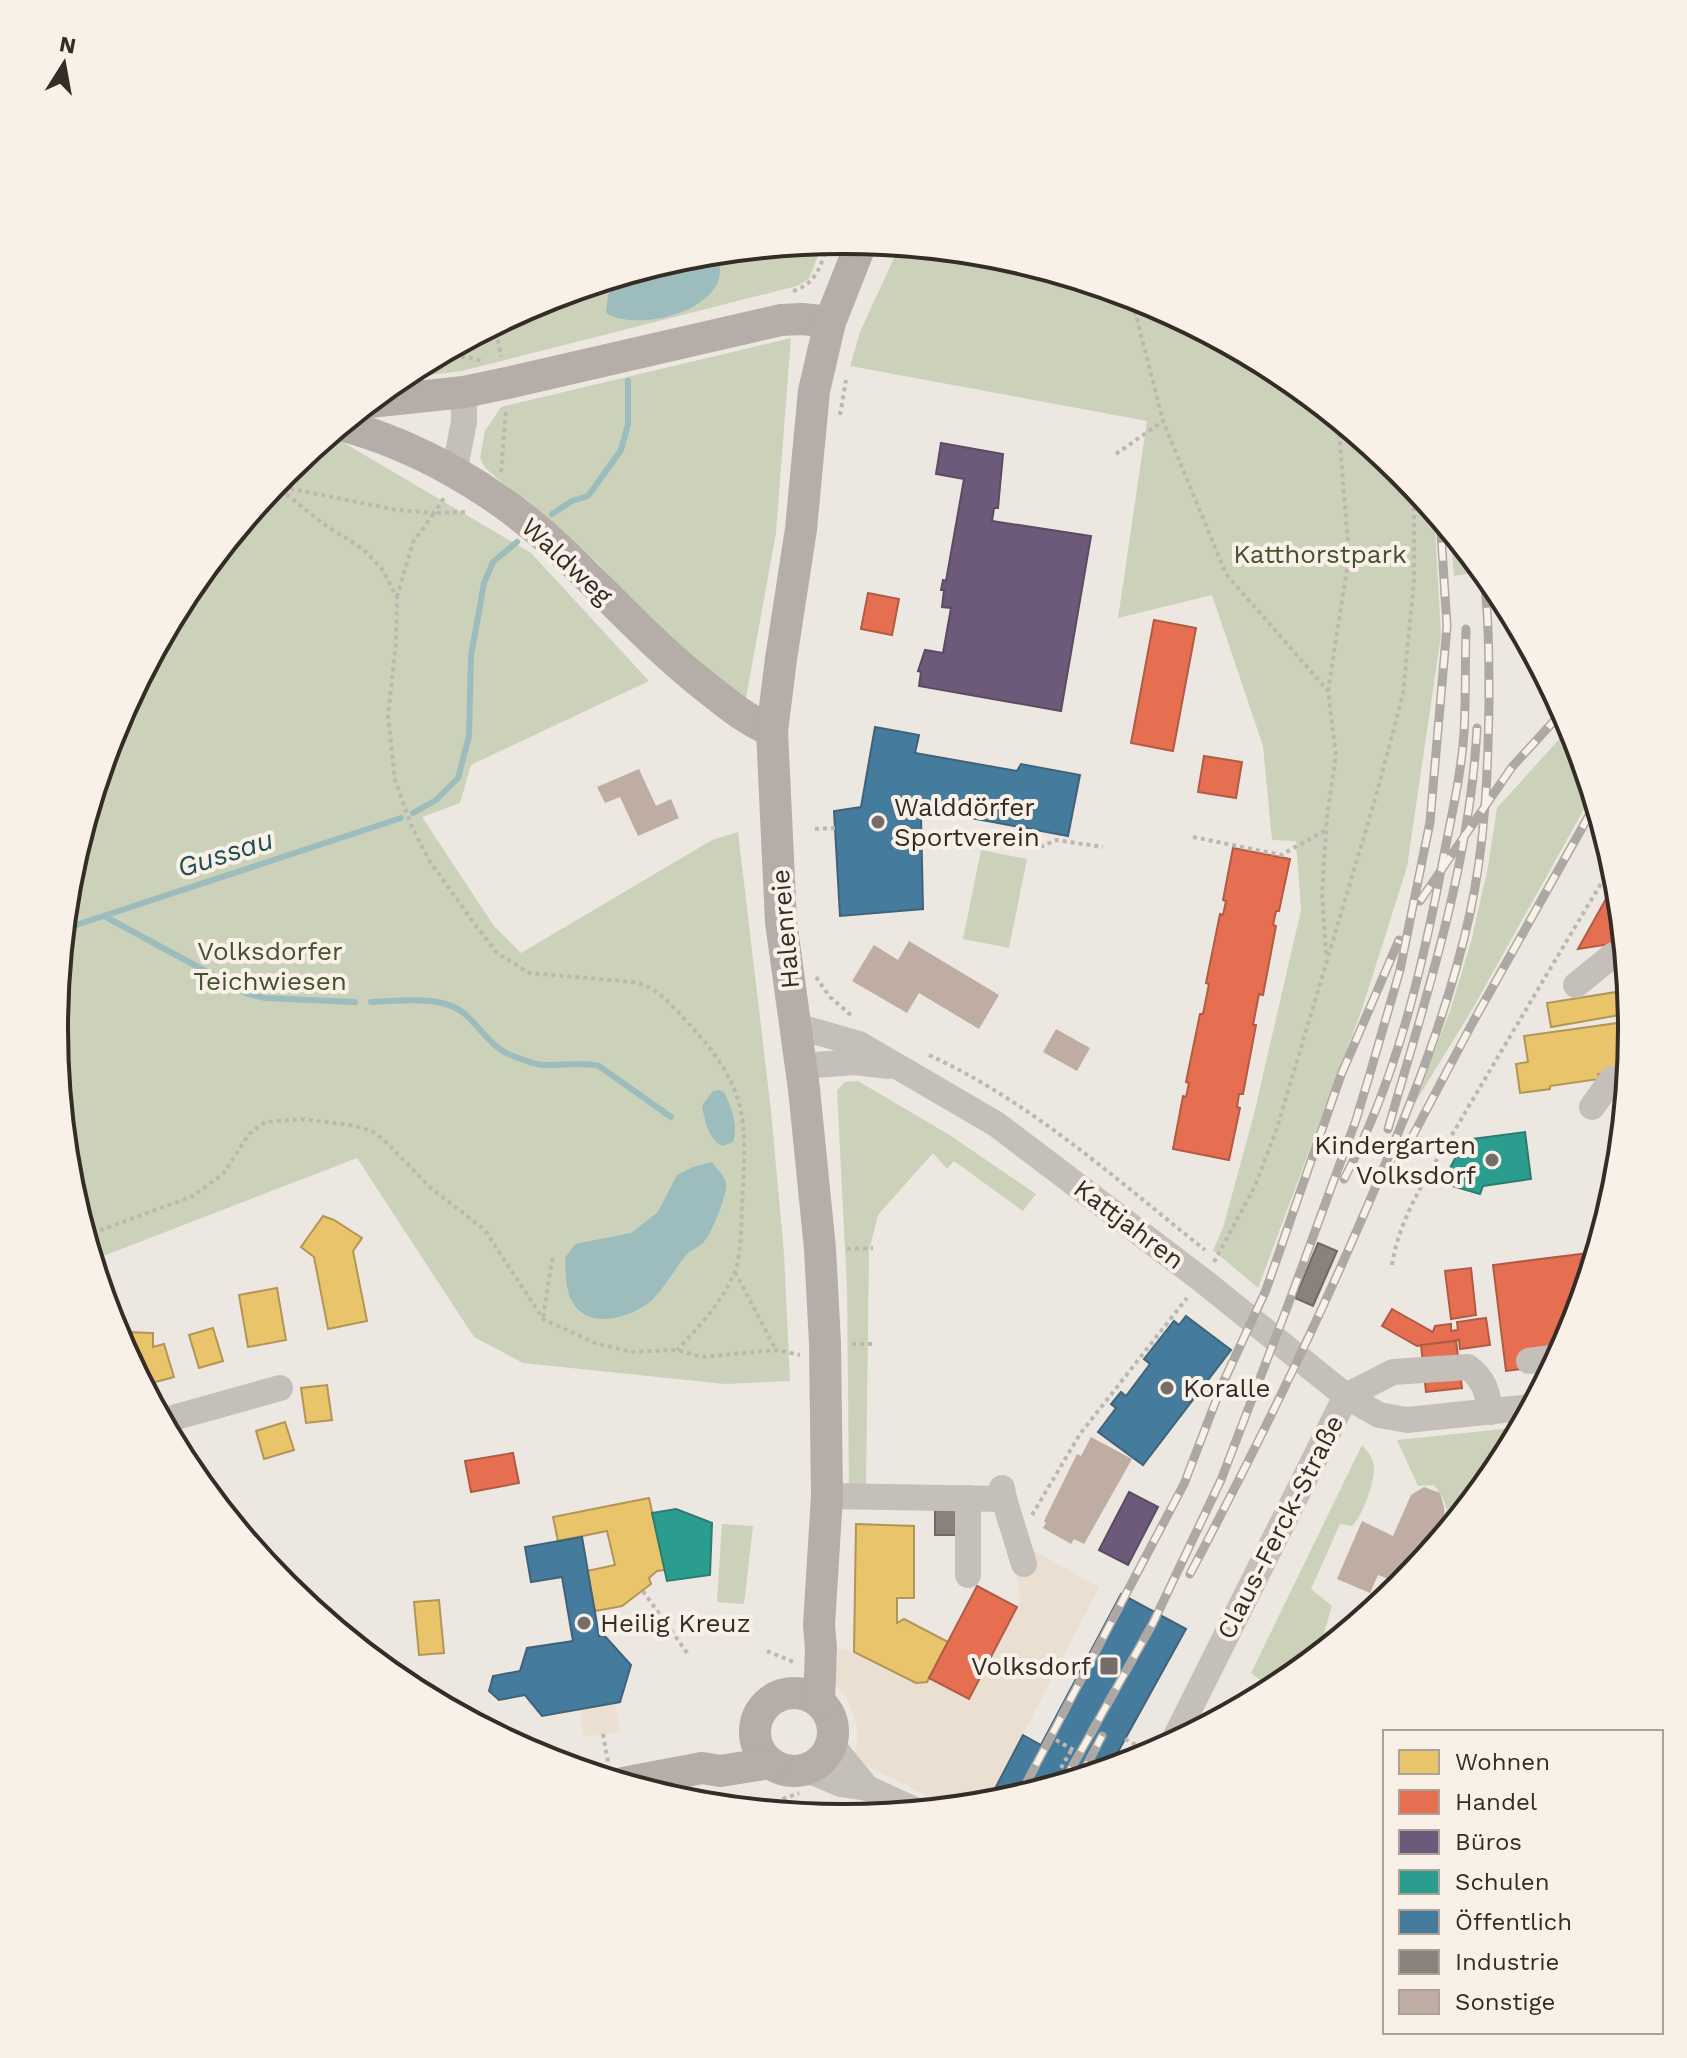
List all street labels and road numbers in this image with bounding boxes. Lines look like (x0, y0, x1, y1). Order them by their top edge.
street label: Waldweg (515, 511, 619, 611)
street label: Halenreie (765, 868, 805, 990)
street label: Kattjahren (1068, 1173, 1190, 1275)
street label: Claus-Ferck-Straße (1211, 1410, 1349, 1644)

